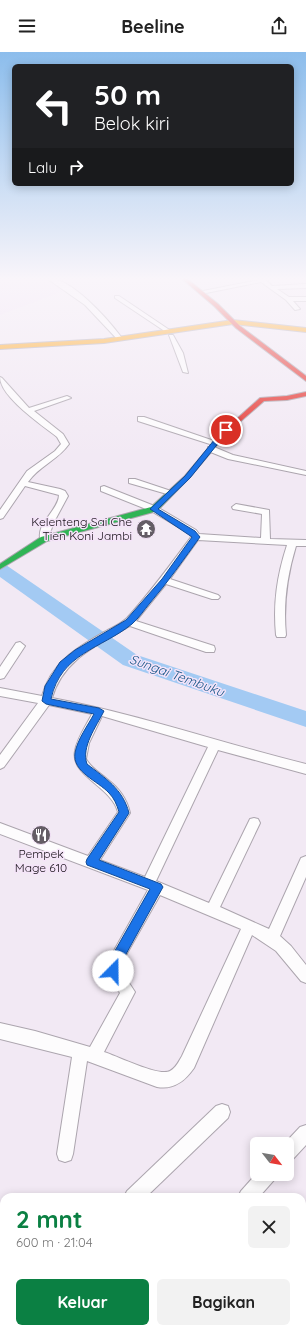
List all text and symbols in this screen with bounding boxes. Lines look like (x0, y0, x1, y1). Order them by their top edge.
icon: menu (16, 15, 38, 37)
text: Beeline (121, 15, 185, 38)
icon: share (268, 15, 290, 37)
text: 50 m (94, 77, 161, 112)
icon: left (28, 80, 80, 132)
text: Belok kiri (94, 112, 170, 135)
icon: right (65, 156, 87, 178)
text: Lalu (28, 158, 57, 177)
pin (209, 413, 243, 447)
icon: arrive (215, 419, 237, 441)
place label: Kelenteng Sai Che Tien Koni Jambi (31, 514, 132, 543)
temple icon: Kelenteng Sai Che Tien Koni Jambi (135, 518, 157, 540)
water label: Sungai Tembuku (127, 650, 227, 700)
restaurant icon: Pempek Mage 610 (30, 824, 52, 846)
place label: Pempek Mage 610 (15, 846, 67, 875)
position arrow (92, 950, 134, 992)
north arrow (250, 1137, 294, 1181)
map controls (250, 1137, 294, 1181)
text: 2 mnt (16, 1204, 83, 1234)
button: close (248, 1206, 290, 1248)
text: 600 m · 21:04 (16, 1234, 93, 1250)
button: Keluar (16, 1279, 149, 1325)
button: Bagikan (157, 1279, 290, 1325)

